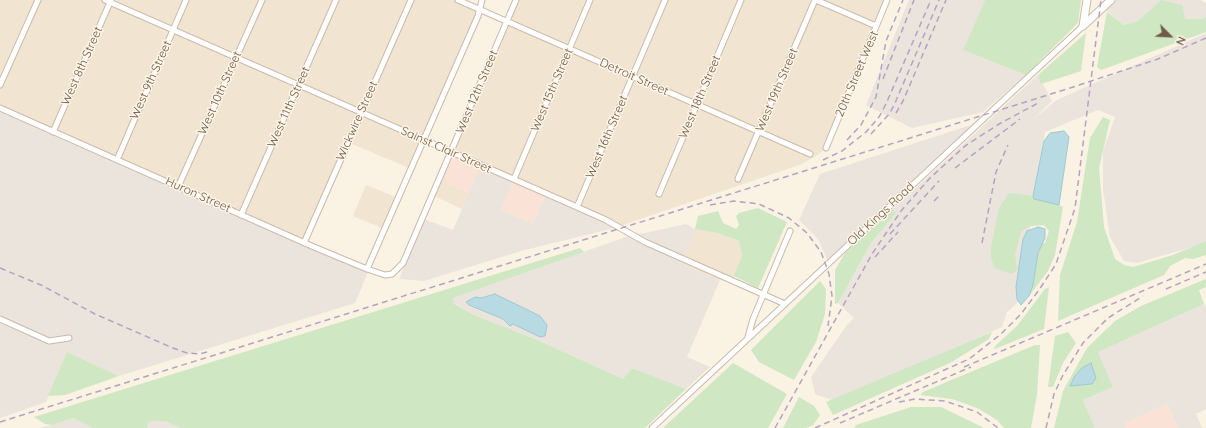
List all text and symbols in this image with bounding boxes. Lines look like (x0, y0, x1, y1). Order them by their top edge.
north arrow (1150, 16, 1190, 56)
street label: West 8th Street (58, 24, 106, 108)
street label: 20th Street West (832, 29, 882, 119)
text: N (1173, 34, 1189, 47)
street label: West 9th Street (127, 38, 175, 122)
street label: West 15th Street (528, 46, 576, 134)
street label: West 19th Street (753, 46, 801, 134)
street label: West 12th Street (453, 48, 501, 136)
street label: West 10th Street (195, 49, 245, 137)
street label: West 18th Street (676, 53, 724, 141)
street label: Detroit Street (597, 55, 671, 99)
street label: West 11th Street (265, 64, 313, 150)
street label: Wickwire Street (333, 79, 381, 163)
street label: West 16th Street (583, 93, 631, 181)
street label: Sainst Clair Street (398, 124, 494, 176)
street label: Huron Street (163, 174, 233, 216)
street label: Old Kings Road (845, 179, 917, 249)

